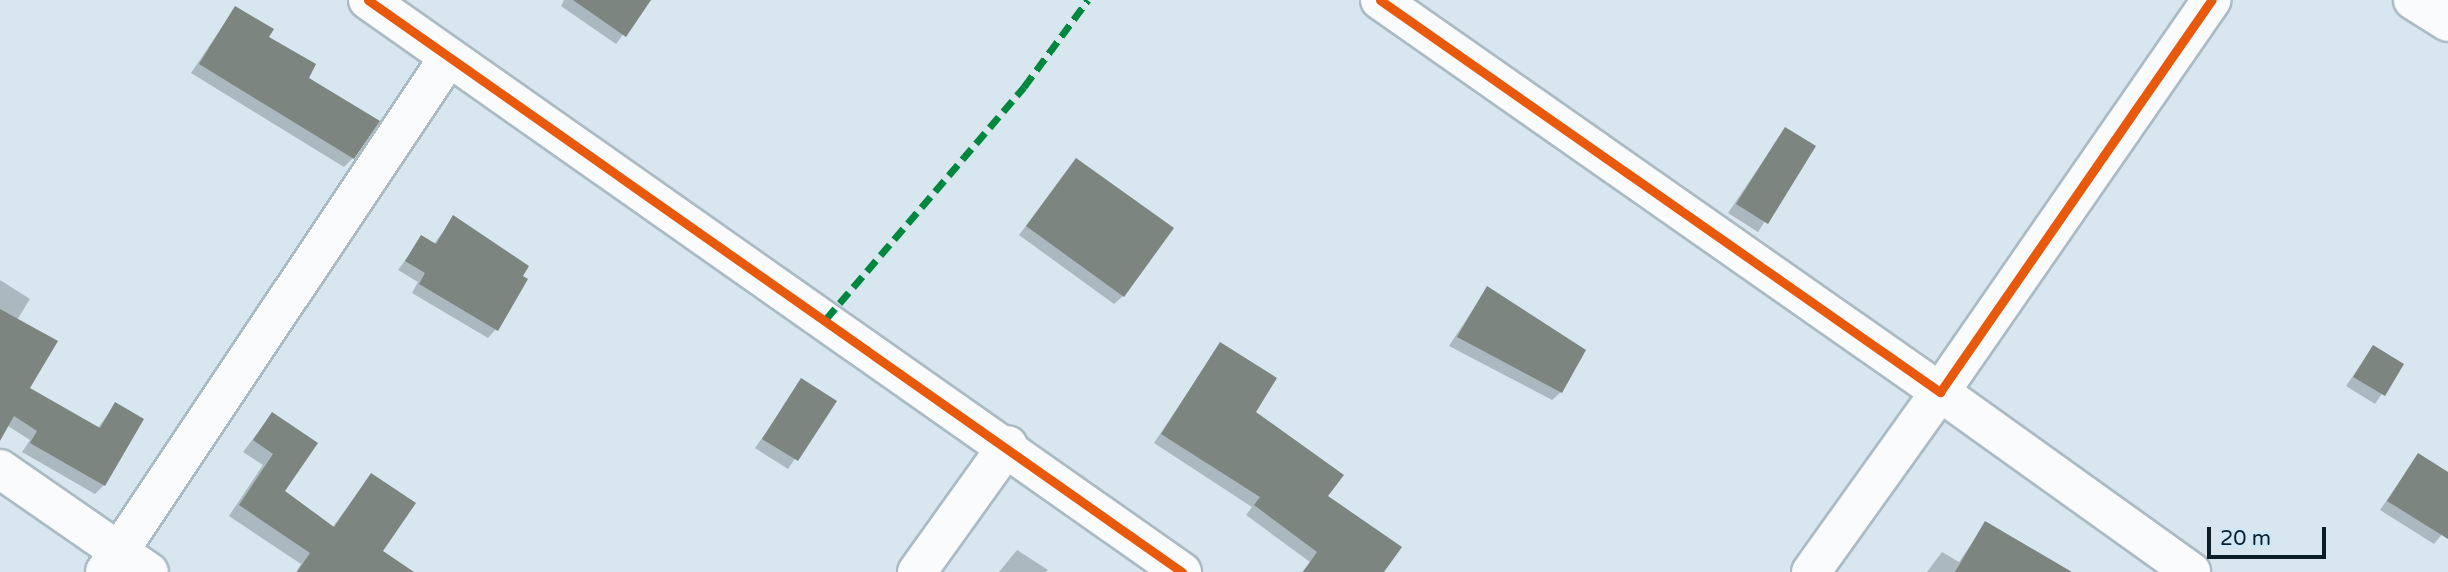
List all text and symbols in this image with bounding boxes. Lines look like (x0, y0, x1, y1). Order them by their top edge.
scale bar (2210, 512, 2329, 556)
text: 20 m (2220, 526, 2271, 551)

